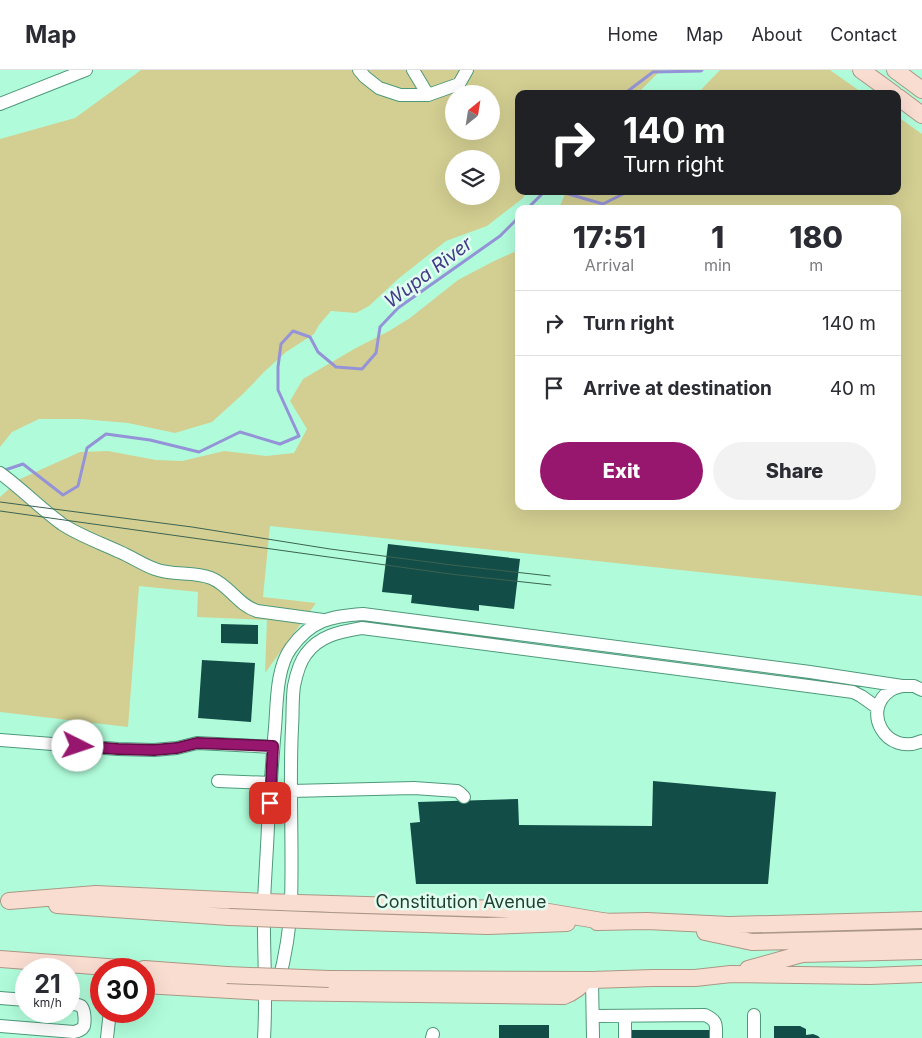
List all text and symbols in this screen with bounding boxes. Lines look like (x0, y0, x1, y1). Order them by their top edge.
text: Map (25, 20, 76, 49)
text: Home (608, 24, 658, 45)
text: Map (686, 24, 723, 45)
text: About (751, 24, 802, 45)
text: Contact (830, 24, 897, 45)
north arrow (445, 85, 500, 140)
map controls (445, 85, 500, 205)
text: 140 m (623, 109, 726, 151)
icon: right (540, 110, 605, 175)
button: layers (445, 150, 500, 205)
text: Turn right (623, 151, 724, 177)
text: 17:51 (573, 219, 646, 255)
text: 1 (711, 219, 724, 255)
text: 180 (789, 219, 843, 255)
water label: Wupa River (380, 231, 477, 313)
text: Arrival (585, 255, 634, 275)
text: min (704, 255, 731, 275)
text: m (809, 255, 823, 275)
icon: right (540, 309, 568, 337)
text: Turn right (583, 312, 674, 335)
text: 140 m (822, 312, 876, 335)
icon: arrive (540, 374, 568, 402)
text: Arrive at destination (583, 377, 772, 400)
text: 40 m (830, 377, 876, 400)
button: Exit (540, 442, 703, 500)
button: Share (713, 442, 876, 500)
position arrow (51, 719, 103, 771)
pin (249, 782, 291, 824)
icon: arrive (256, 789, 284, 817)
street label: Constitution Avenue (376, 891, 546, 912)
speed limit sign: 30 (90, 958, 155, 1023)
text: 21 (34, 969, 61, 999)
text: km/h (33, 995, 62, 1010)

